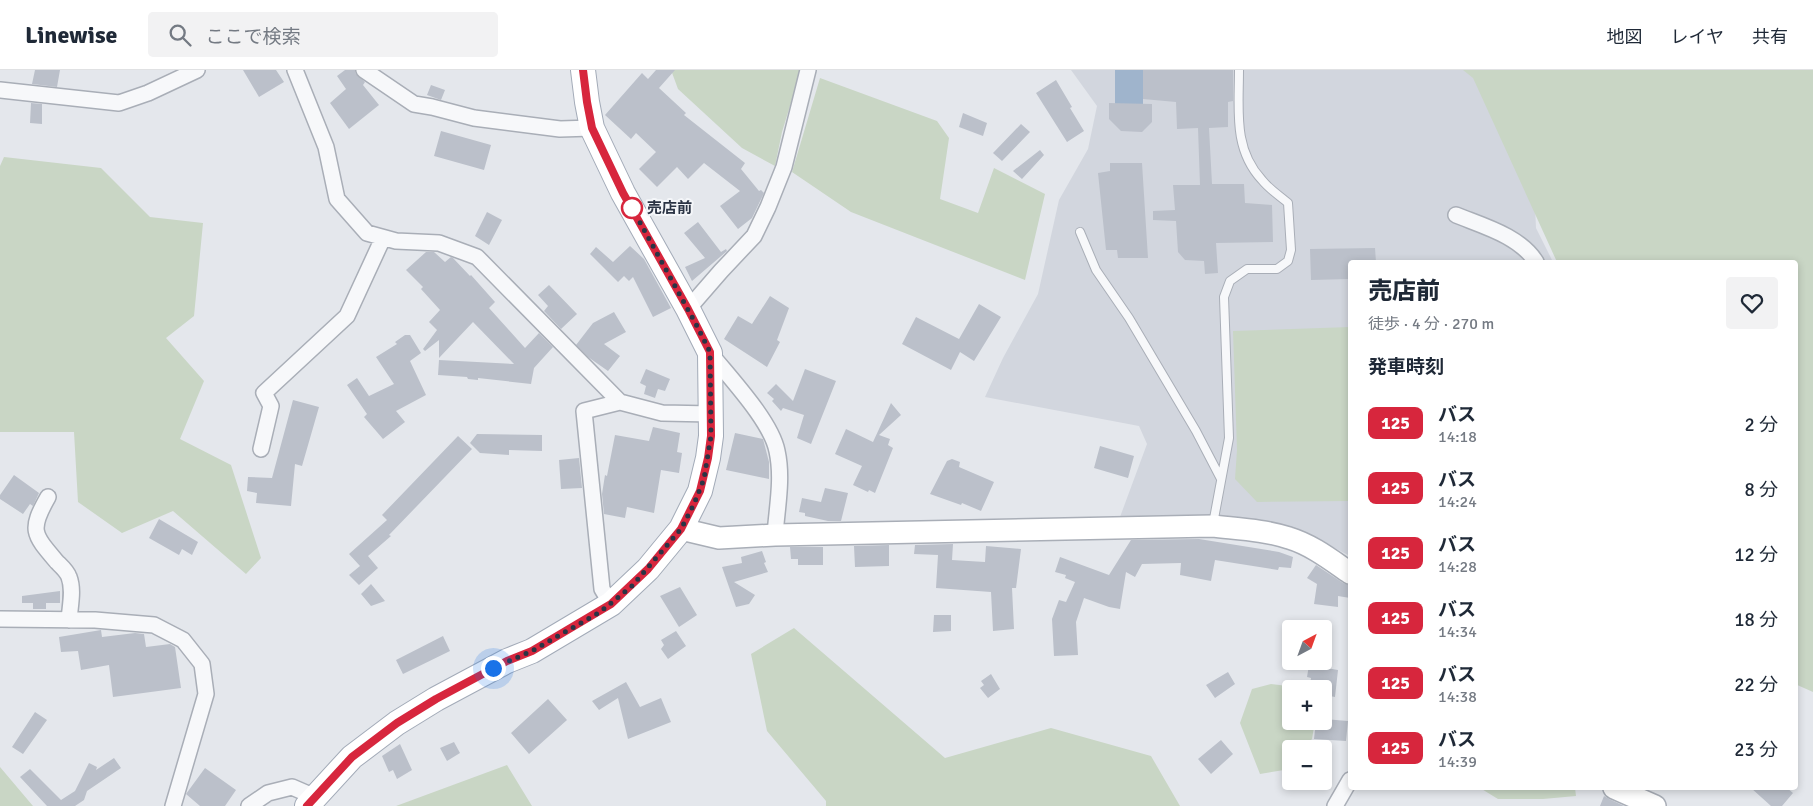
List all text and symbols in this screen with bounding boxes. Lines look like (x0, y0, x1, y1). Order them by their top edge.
search box (148, 12, 498, 57)
text: Linewise (25, 20, 118, 50)
icon: search (166, 21, 194, 49)
text: ここで検索 (206, 25, 301, 49)
text: 地図 (1607, 26, 1643, 48)
text: レイヤ (1671, 26, 1724, 48)
text: 共有 (1752, 26, 1788, 48)
marker: 売店前 (621, 197, 643, 219)
place label: 売店前 (647, 199, 692, 217)
text: 売店前 (1368, 276, 1440, 306)
button: heart (1726, 277, 1778, 329)
text: 徒歩 · 4 分 · 270 m (1368, 314, 1494, 334)
text: 発車時刻 (1368, 355, 1444, 379)
text: バス (1438, 403, 1476, 427)
text: 125 (1381, 412, 1410, 434)
text: 2 分 (1745, 413, 1778, 437)
text: 14:18 (1438, 427, 1477, 447)
text: バス (1438, 468, 1476, 492)
text: 125 (1381, 477, 1410, 499)
text: 8 分 (1745, 478, 1778, 502)
text: 14:24 (1438, 492, 1477, 512)
text: バス (1438, 533, 1476, 557)
text: 125 (1381, 542, 1410, 564)
text: 12 分 (1734, 543, 1778, 567)
text: 14:28 (1438, 557, 1477, 577)
text: バス (1438, 598, 1476, 622)
text: 125 (1381, 607, 1410, 629)
text: 18 分 (1734, 608, 1778, 632)
north arrow (1282, 620, 1332, 670)
map controls (1282, 620, 1332, 790)
text: 14:34 (1438, 622, 1477, 642)
your location (481, 656, 506, 681)
text: バス (1438, 663, 1476, 687)
text: 125 (1381, 672, 1410, 694)
text: 22 分 (1734, 673, 1778, 697)
button: + (1282, 680, 1332, 730)
text: 14:38 (1438, 687, 1477, 707)
text: バス (1438, 728, 1476, 752)
text: 125 (1381, 737, 1410, 759)
text: 23 分 (1734, 738, 1778, 762)
button: − (1282, 740, 1332, 790)
text: 14:39 (1438, 752, 1477, 772)

